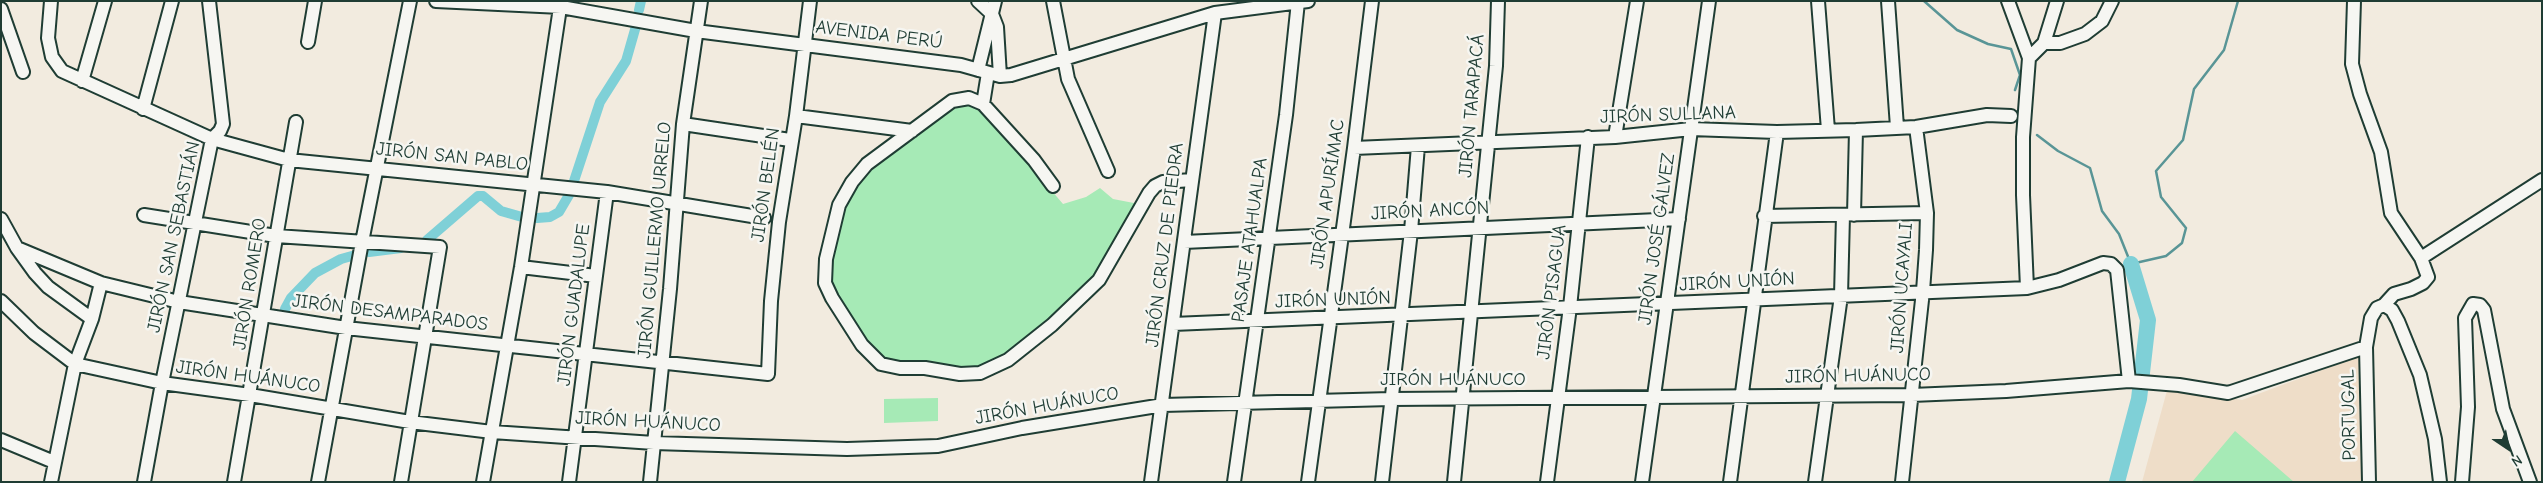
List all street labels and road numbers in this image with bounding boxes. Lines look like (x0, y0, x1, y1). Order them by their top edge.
street label: AVENIDA PERÚ (814, 16, 944, 54)
street label: JIRÓN TARAPACÁ (1454, 33, 1490, 179)
street label: JIRÓN SULLANA (1600, 101, 1736, 129)
street label: JIRÓN APURÍMAC (1306, 118, 1350, 270)
street label: JIRÓN GUILLERMO URRELO (633, 121, 677, 359)
street label: JIRÓN BELÉN (747, 126, 785, 244)
street label: JIRÓN SAN PABLO (375, 138, 529, 176)
street label: JIRÓN SAN SEBASTIÁN (143, 139, 205, 335)
street label: JIRÓN CRUZ DE PIEDRA (1141, 142, 1189, 348)
street label: JIRÓN JOSÉ GÁLVEZ (1634, 152, 1680, 326)
street label: PASAJE ATAHUALPA (1227, 156, 1273, 324)
street label: JIRÓN ANCÓN (1370, 197, 1490, 225)
street label: JIRÓN ROMERO (228, 217, 272, 351)
street label: JIRÓN UCAYALI (1886, 222, 1918, 354)
street label: JIRÓN GUADALUPE (553, 223, 595, 387)
street label: JIRÓN PISAGUA (1532, 223, 1572, 361)
street label: JIRÓN UNIÓN (1679, 268, 1795, 296)
street label: JIRÓN UNIÓN (1275, 287, 1391, 313)
street label: JIRÓN DESAMPARADOS (291, 290, 489, 336)
street label: JIRÓN HUÁNUCO (174, 356, 322, 398)
street label: JIRÓN HUÁNUCO (1785, 363, 1931, 389)
street label: JIRÓN HUÁNUCO (1380, 369, 1526, 391)
street label: PORTUGAL (2337, 369, 2361, 461)
street label: JIRÓN HUÁNUCO (973, 382, 1121, 430)
street label: JIRÓN HUÁNUCO (575, 407, 721, 437)

